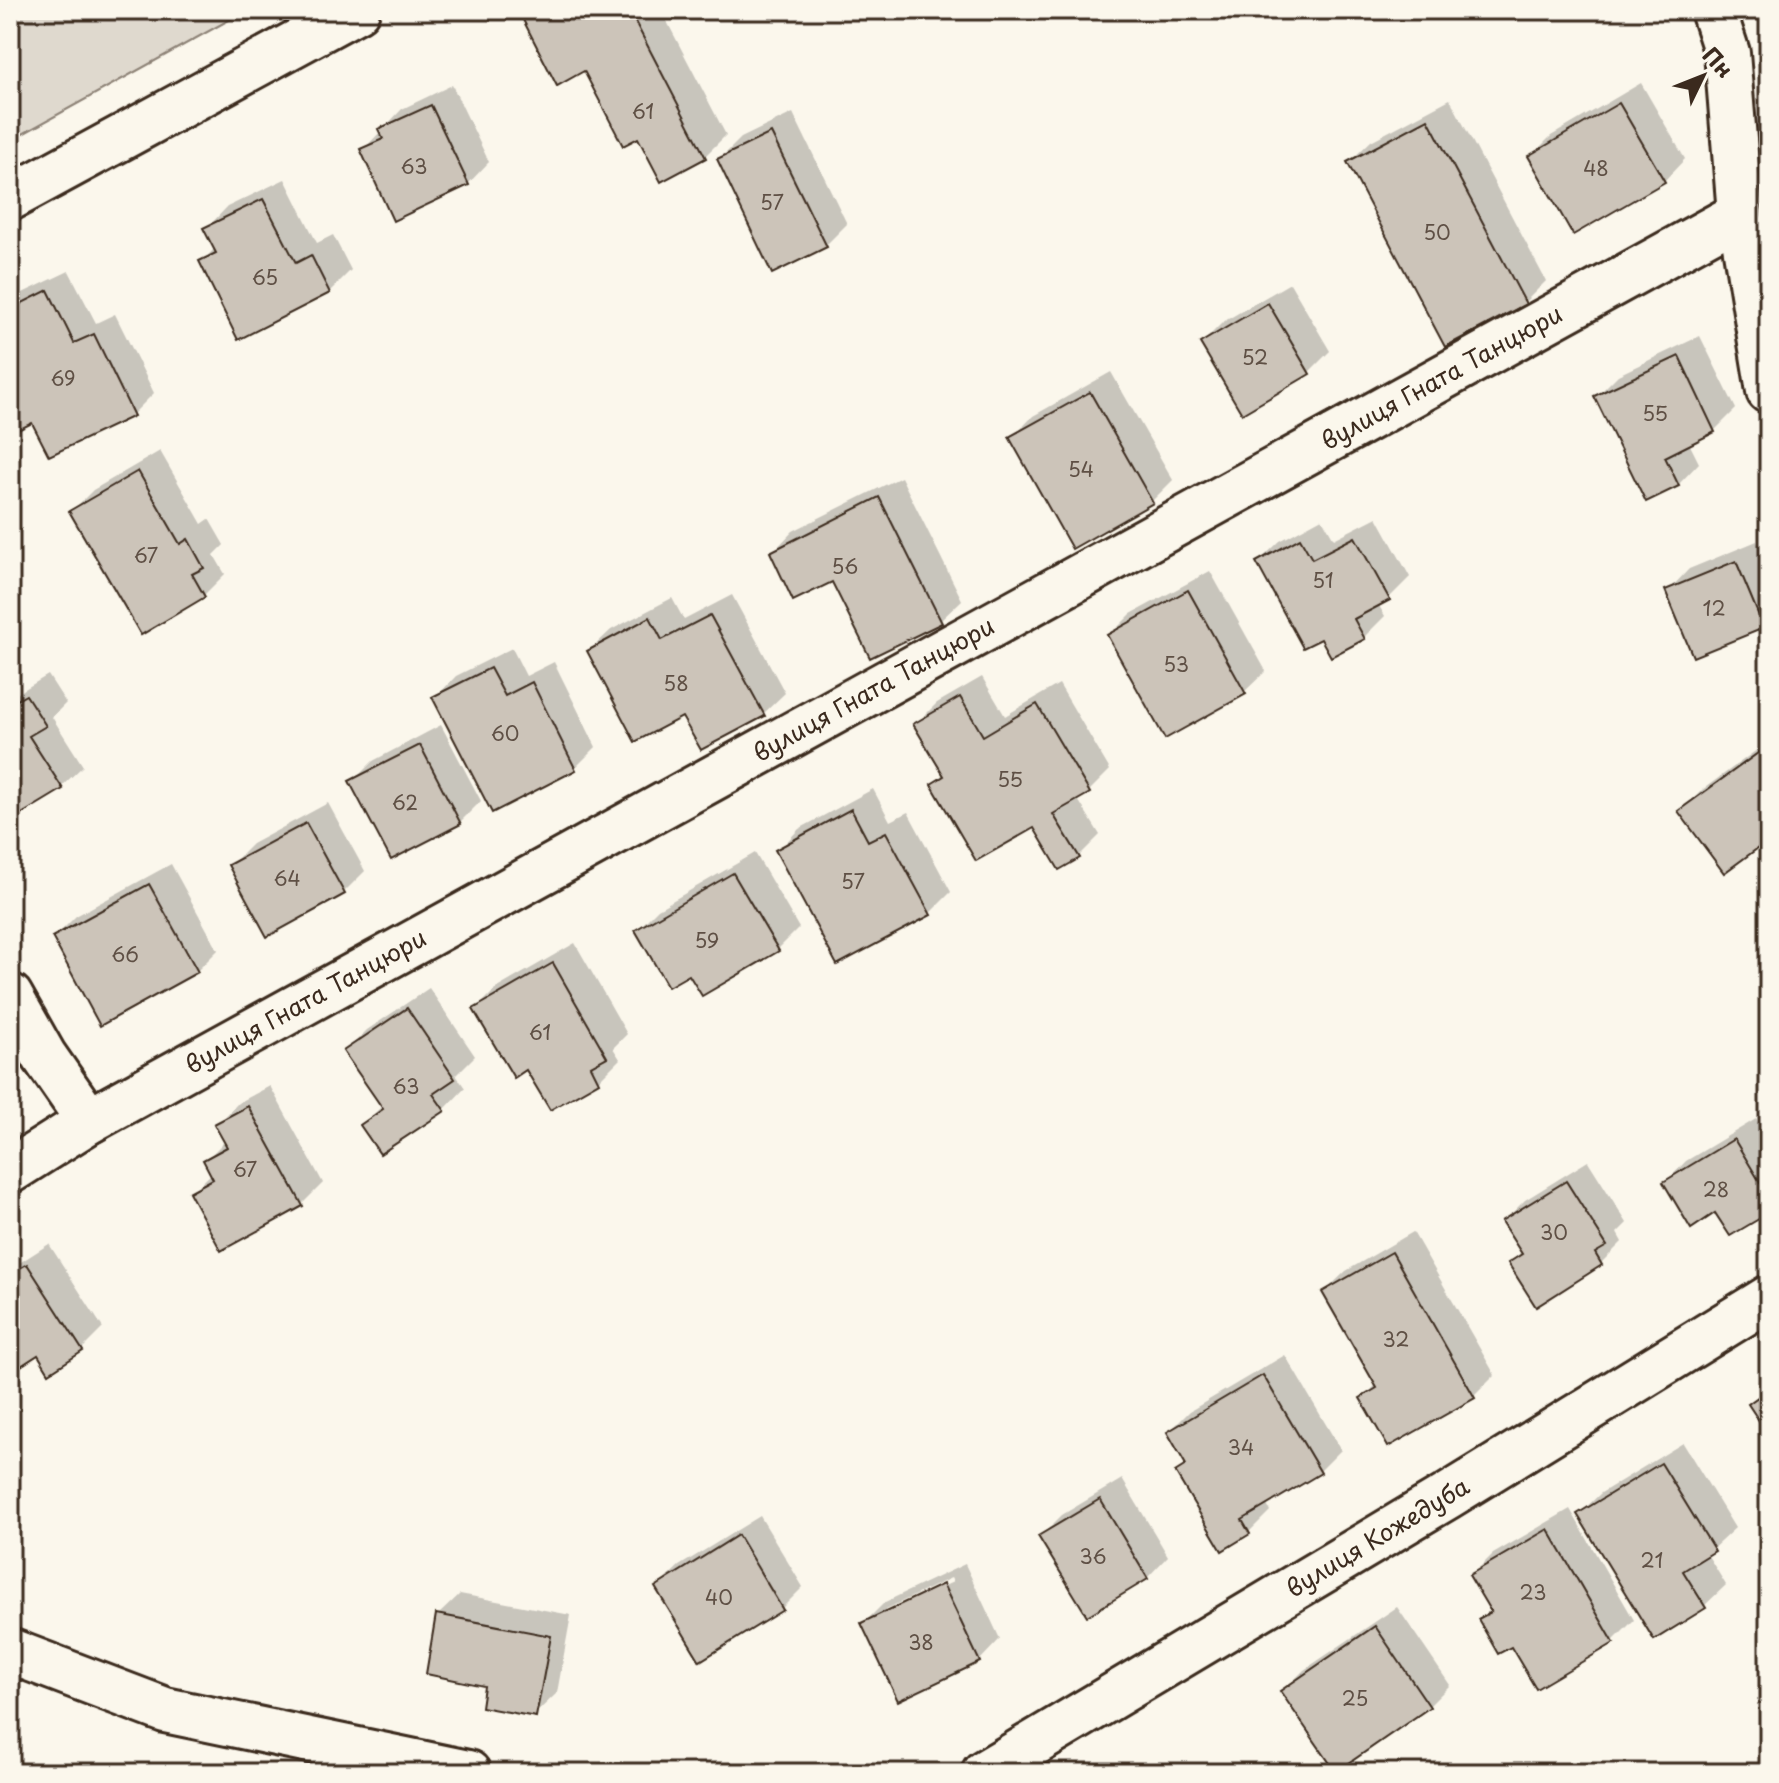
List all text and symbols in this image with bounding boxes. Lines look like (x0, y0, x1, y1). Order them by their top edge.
north arrow (1663, 36, 1743, 116)
text: Пн (1696, 38, 1742, 84)
house number: 61 (632, 96, 654, 126)
house number: 63 (401, 151, 427, 181)
house number: 48 (1583, 153, 1609, 183)
house number: 57 (760, 187, 784, 217)
house number: 50 (1423, 217, 1451, 247)
house number: 65 (252, 262, 278, 292)
street label: вулиця Гната Танцюри (1314, 295, 1568, 458)
house number: 52 (1242, 342, 1268, 372)
house number: 69 (50, 363, 76, 393)
house number: 55 (1642, 398, 1668, 428)
house number: 54 (1068, 454, 1094, 484)
house number: 67 (134, 540, 158, 570)
house number: 56 (832, 551, 858, 581)
house number: 51 (1312, 565, 1334, 595)
house number: 12 (1702, 593, 1726, 623)
street label: вулиця Гната Танцюри (746, 607, 1000, 770)
house number: 53 (1163, 649, 1189, 679)
house number: 58 (663, 668, 689, 698)
house number: 60 (491, 718, 519, 748)
house number: 55 (997, 764, 1023, 794)
house number: 62 (392, 787, 418, 817)
house number: 64 (273, 863, 301, 893)
house number: 57 (841, 866, 865, 896)
street label: вулиця Гната Танцюри (178, 919, 432, 1082)
house number: 59 (695, 925, 719, 955)
house number: 66 (111, 939, 139, 969)
house number: 61 (529, 1017, 551, 1047)
house number: 63 (393, 1071, 419, 1101)
house number: 67 (233, 1154, 257, 1184)
house number: 28 (1703, 1174, 1729, 1204)
house number: 30 (1540, 1217, 1568, 1247)
house number: 32 (1383, 1324, 1409, 1354)
house number: 34 (1228, 1432, 1254, 1462)
street label: вулиця Кожедуба (1278, 1467, 1476, 1605)
house number: 36 (1079, 1541, 1107, 1571)
house number: 21 (1640, 1545, 1664, 1575)
house number: 23 (1519, 1577, 1547, 1607)
house number: 40 (705, 1582, 733, 1612)
house number: 38 (908, 1627, 934, 1657)
house number: 25 (1342, 1683, 1368, 1713)

